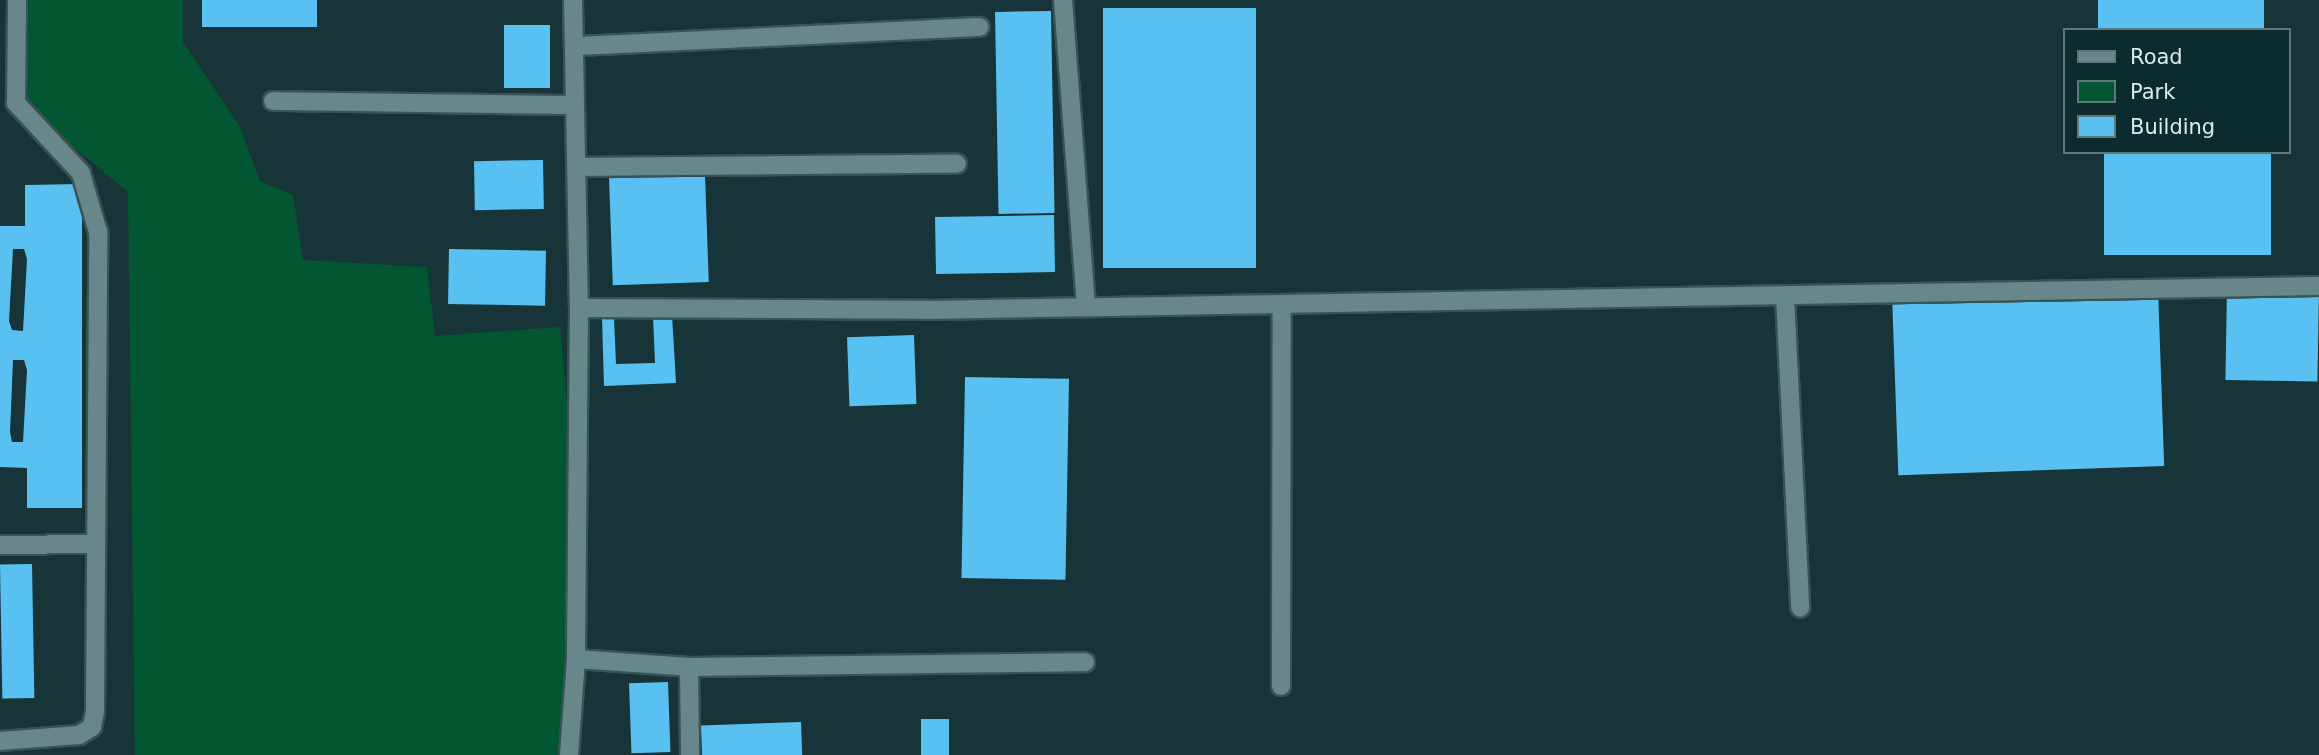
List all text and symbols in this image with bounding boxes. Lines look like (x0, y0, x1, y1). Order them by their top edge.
legend (2064, 28, 2291, 154)
text: Road (2130, 45, 2183, 69)
text: Park (2130, 80, 2175, 104)
text: Building (2130, 115, 2215, 139)

